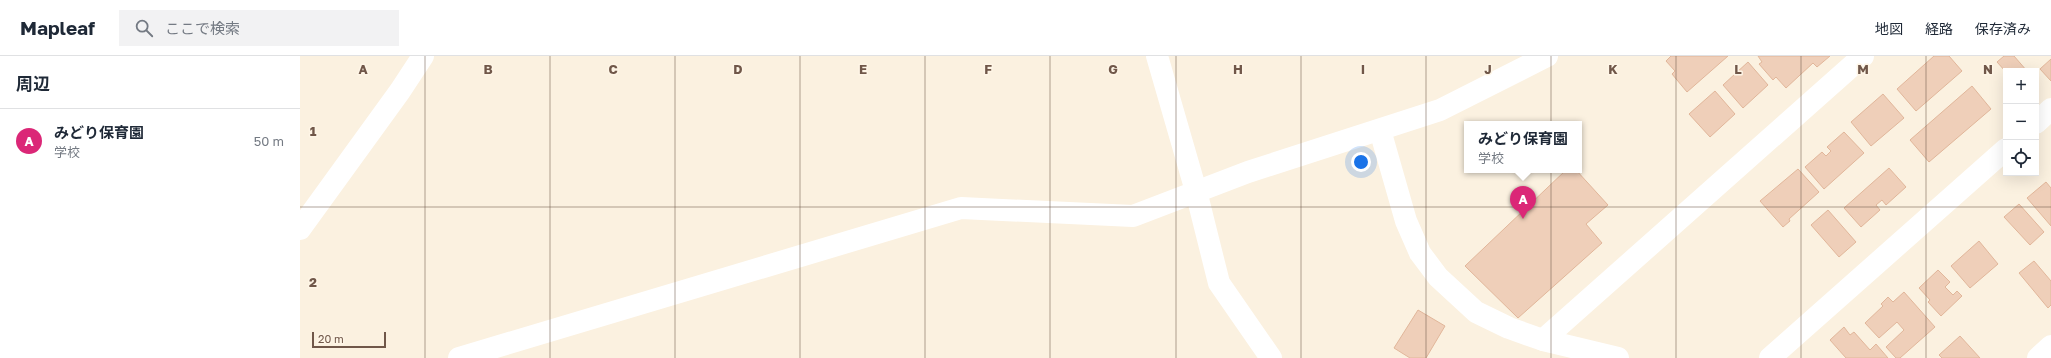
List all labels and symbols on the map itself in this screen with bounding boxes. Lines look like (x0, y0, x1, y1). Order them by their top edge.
text: A (358, 61, 368, 77)
text: B (483, 61, 493, 77)
text: C (608, 61, 618, 77)
text: D (733, 61, 743, 77)
text: E (859, 61, 867, 77)
text: F (984, 61, 992, 77)
text: G (1108, 61, 1118, 77)
text: H (1233, 61, 1243, 77)
text: I (1361, 61, 1365, 77)
text: J (1484, 61, 1492, 77)
text: K (1608, 61, 1618, 77)
text: L (1734, 61, 1742, 77)
text: M (1857, 61, 1869, 77)
text: N (1983, 61, 1993, 77)
text: 1 (310, 123, 317, 139)
your location (1351, 152, 1371, 172)
pin: A (1510, 186, 1536, 219)
text: 2 (309, 274, 317, 290)
scale bar (312, 330, 386, 349)

